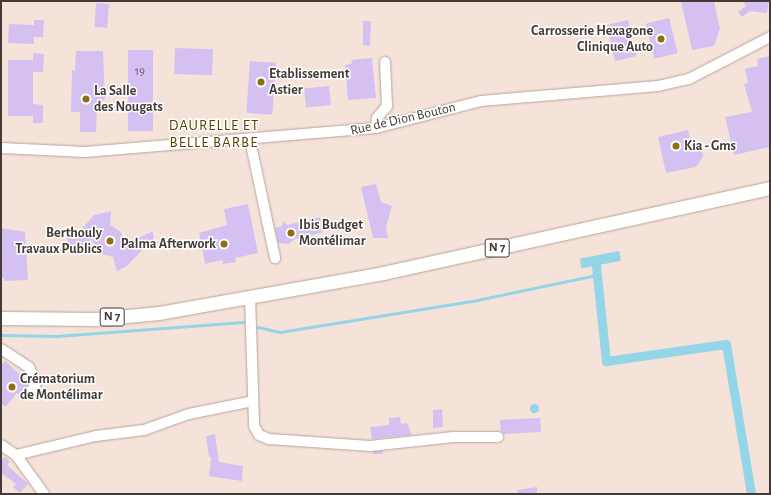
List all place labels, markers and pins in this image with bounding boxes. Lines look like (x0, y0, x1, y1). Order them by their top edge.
place label: Carrosserie Hexagone Clinique Auto (531, 23, 653, 56)
marker: Carrosserie Hexagone Clinique Auto (656, 34, 666, 44)
place label: Etablissement Astier (269, 66, 349, 98)
marker: Etablissement Astier (256, 77, 266, 87)
place label: La Salle des Nougats (94, 83, 163, 116)
marker: La Salle des Nougats (81, 94, 91, 104)
place label: Kia - Gms (684, 138, 736, 154)
marker: Kia - Gms (671, 141, 681, 151)
place label: Ibis Budget Montélimar (299, 217, 366, 250)
place label: Berthouly Travaux Publics (15, 225, 102, 258)
marker: Ibis Budget Montélimar (286, 228, 296, 238)
marker: Berthouly Travaux Publics (105, 236, 115, 246)
place label: Palma Afterwork (121, 236, 216, 252)
marker: Palma Afterwork (219, 239, 229, 249)
place label: Crématorium de Montélimar (20, 371, 103, 404)
marker: Crématorium de Montélimar (7, 382, 17, 392)

